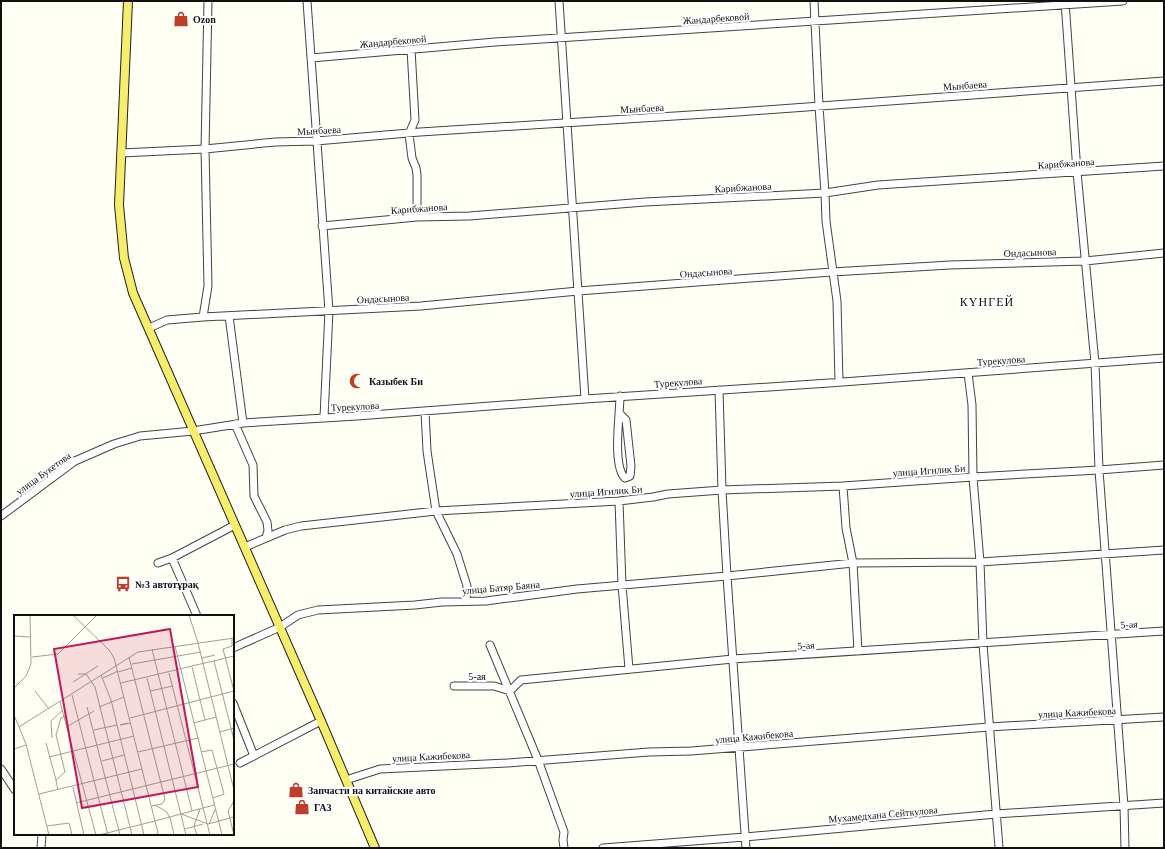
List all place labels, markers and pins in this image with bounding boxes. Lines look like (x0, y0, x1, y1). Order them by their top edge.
shop icon: Ozon (172, 10, 190, 28)
place label: Ozon (193, 14, 216, 25)
mosque icon: Казыбек Би (348, 372, 366, 390)
place label: Казыбек Би (369, 376, 423, 387)
bus stop icon: №3 автотұрақ (114, 575, 132, 593)
place label: №3 автотұрақ (135, 579, 199, 590)
shop icon: Запчасти на китайские авто (287, 781, 305, 799)
place label: Запчасти на китайские авто (308, 785, 436, 796)
shop icon: ГАЗ (293, 798, 311, 816)
place label: ГАЗ (314, 802, 332, 813)

